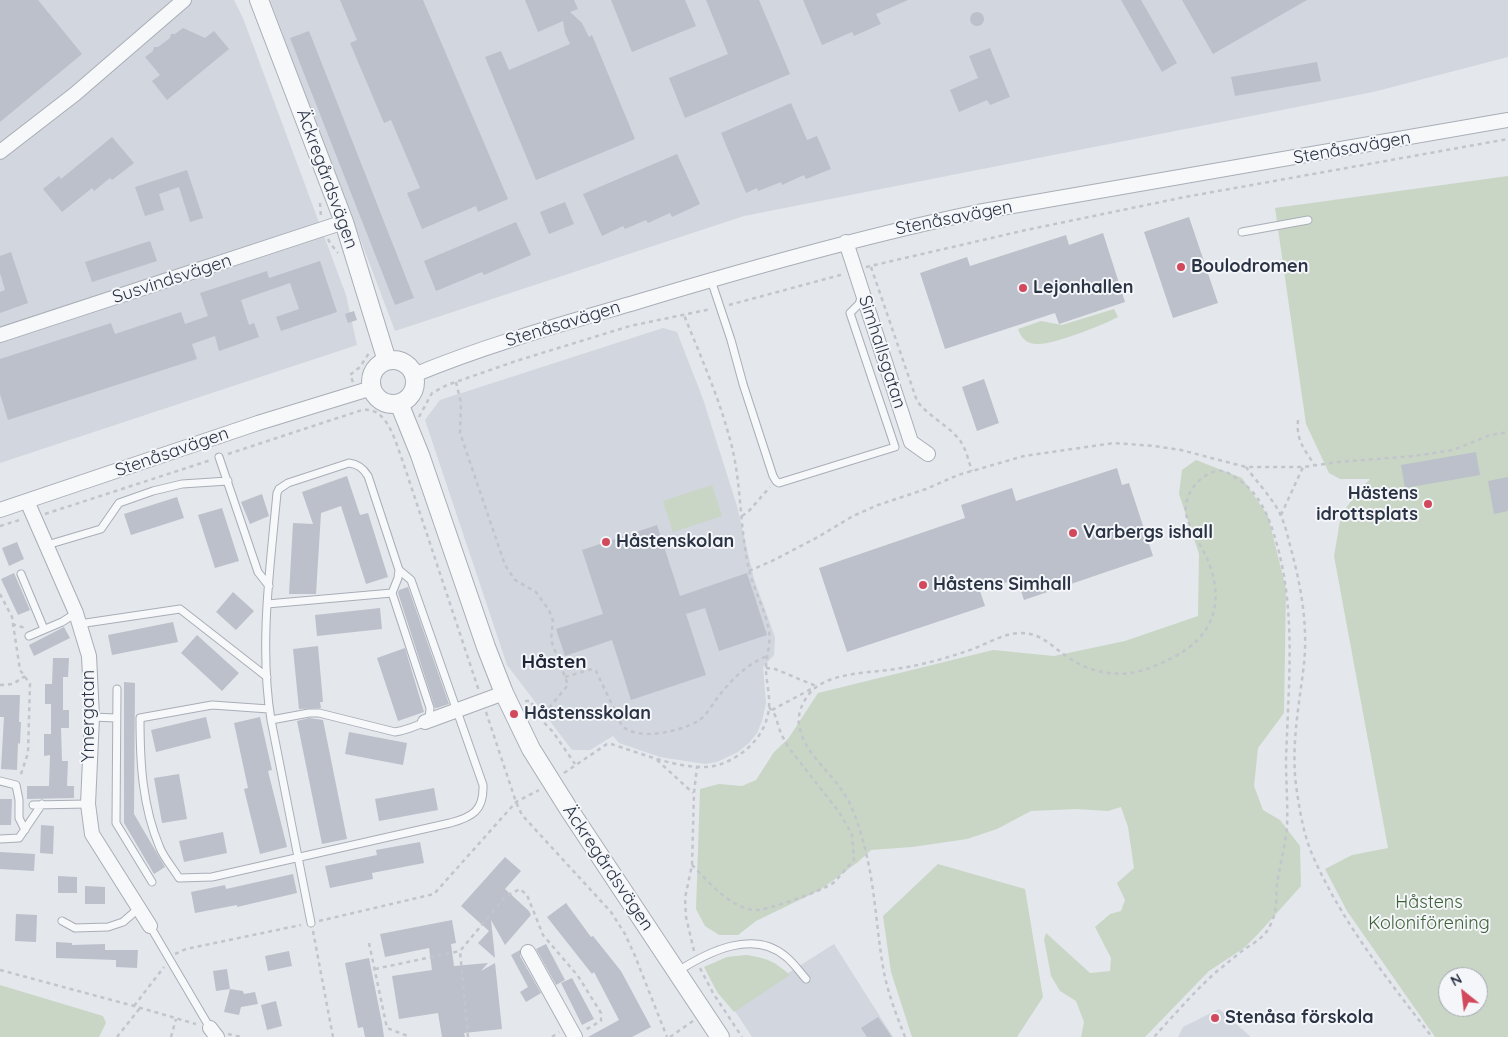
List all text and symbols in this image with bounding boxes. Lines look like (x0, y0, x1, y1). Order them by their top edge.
street label: Äckregårdsvägen (292, 106, 362, 252)
street label: Stenåsavägen (1292, 127, 1412, 169)
street label: Stenåsavägen (894, 196, 1014, 240)
street label: Susvindsvägen (110, 250, 234, 308)
place label: Boulodromen (1191, 256, 1308, 278)
marker: Boulodromen (1175, 261, 1187, 273)
place label: Lejonhallen (1033, 277, 1133, 299)
marker: Lejonhallen (1017, 282, 1029, 294)
street label: Simhallsgatan (854, 293, 910, 411)
street label: Stenåsavägen (503, 296, 623, 352)
street label: Stenåsavägen (112, 422, 232, 482)
place label: Hästens idrottsplats (1316, 483, 1418, 526)
marker: Hästens idrottsplats (1422, 498, 1434, 510)
place label: Varbergs ishall (1083, 522, 1213, 544)
marker: Varbergs ishall (1067, 527, 1079, 539)
place label: Håstenskolan (616, 531, 734, 553)
marker: Håstenskolan (600, 536, 612, 548)
place label: Håstens Simhall (933, 574, 1071, 596)
marker: Håstens Simhall (917, 579, 929, 591)
district label: Håsten (522, 651, 586, 673)
street label: Ymergatan (78, 670, 100, 762)
place label: Håstensskolan (524, 703, 651, 725)
marker: Håstensskolan (508, 708, 520, 720)
street label: Äckregårdsvägen (558, 801, 658, 935)
park label: Håstens Koloniförening (1368, 892, 1490, 934)
north arrow (1438, 967, 1488, 1017)
text: N (1447, 969, 1465, 990)
place label: Stenåsa förskola (1225, 1007, 1374, 1029)
marker: Stenåsa förskola (1209, 1012, 1221, 1024)

